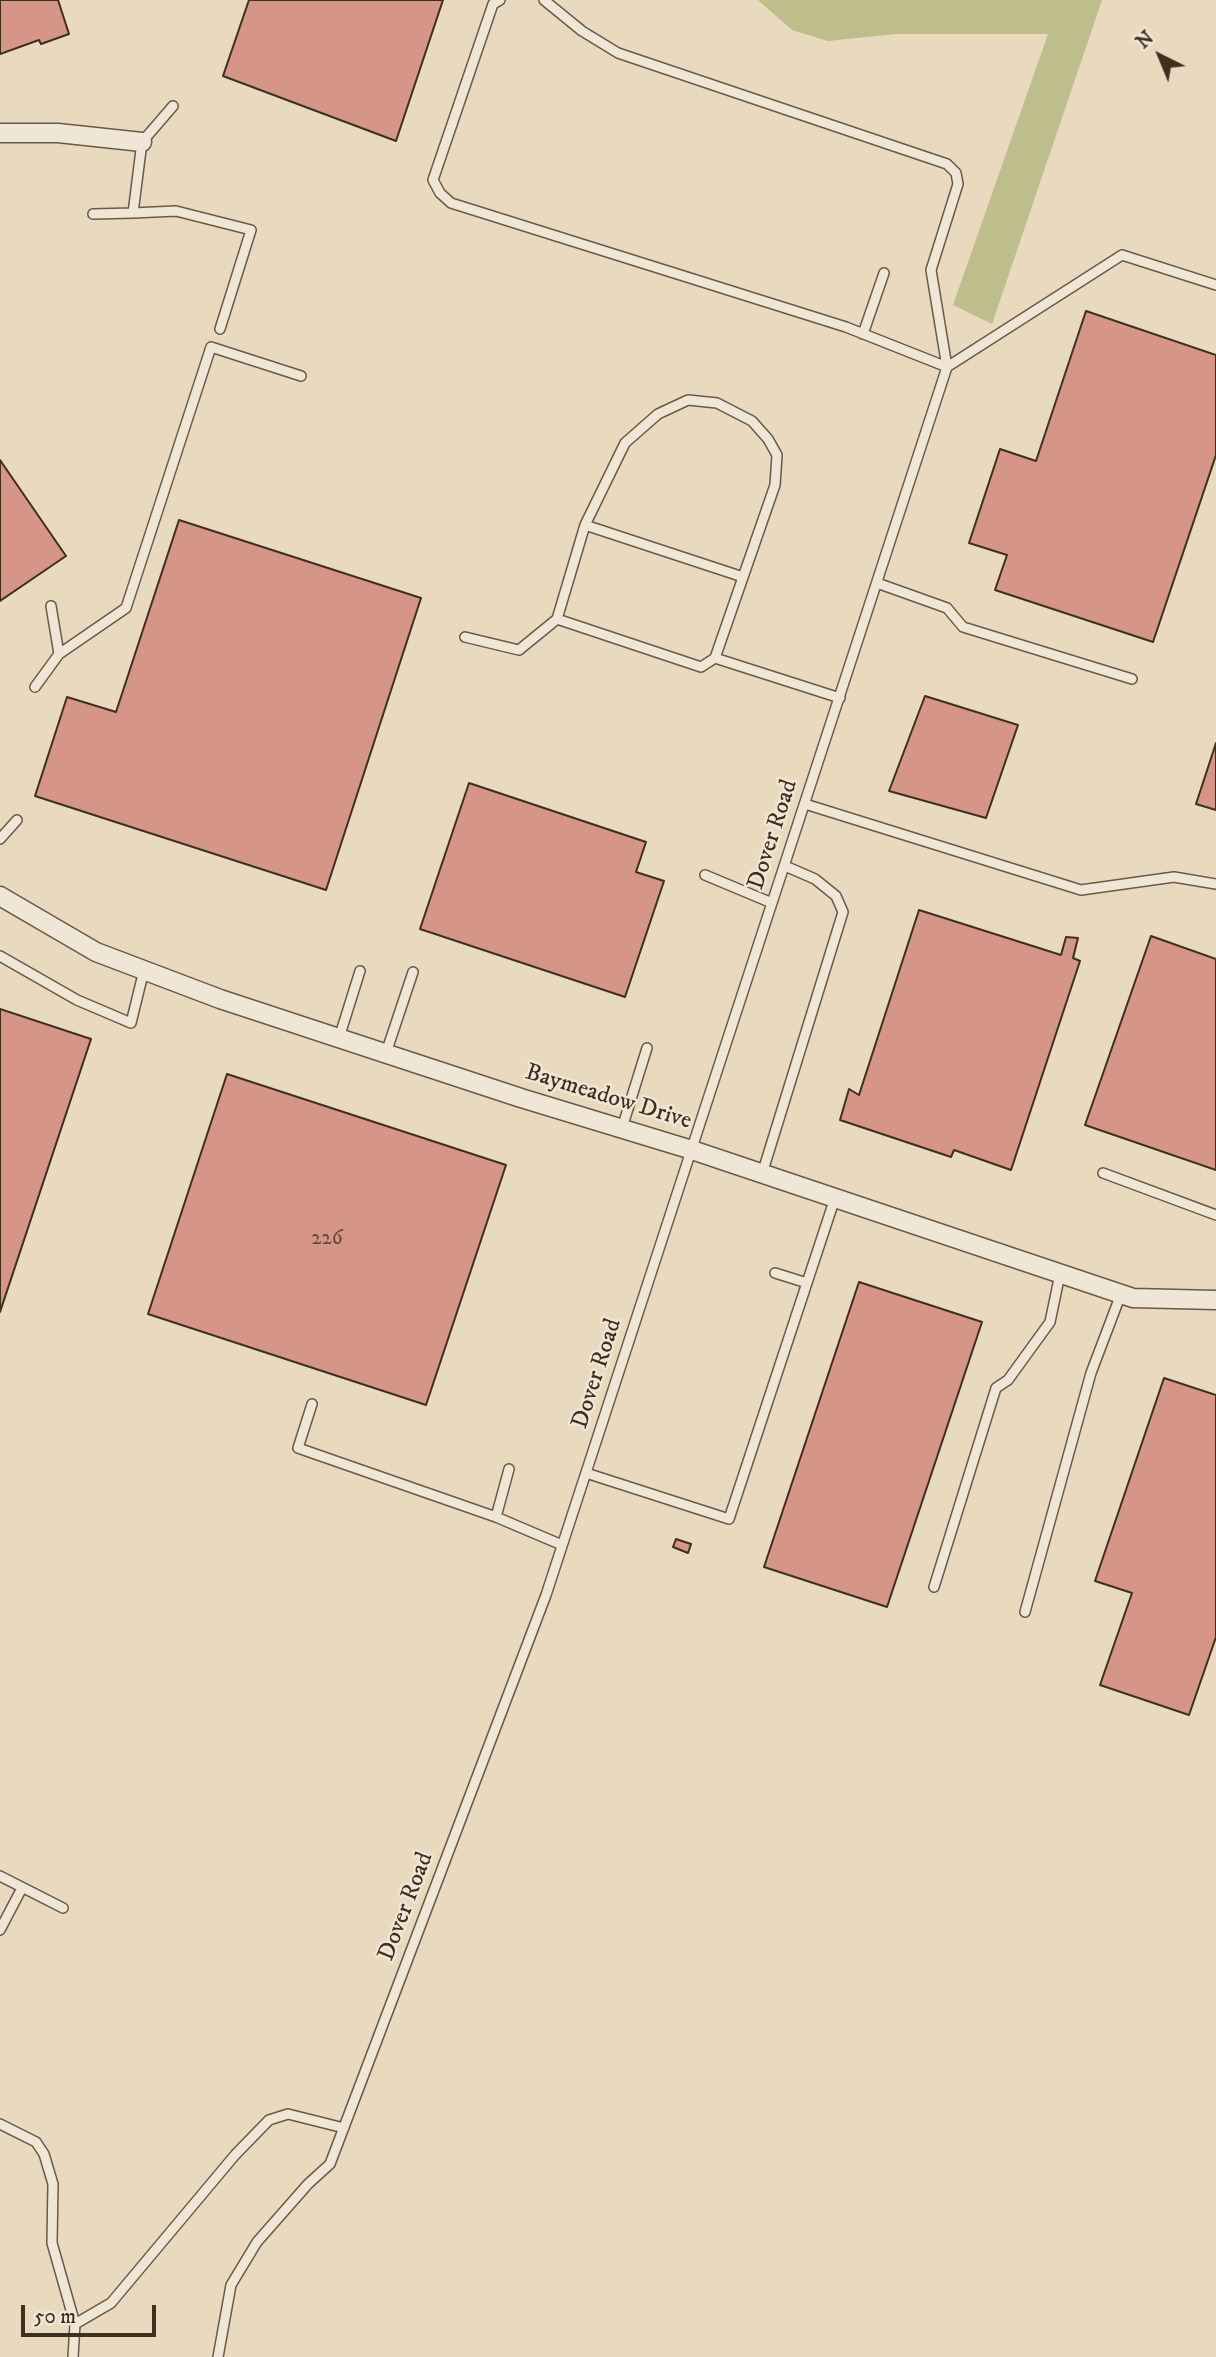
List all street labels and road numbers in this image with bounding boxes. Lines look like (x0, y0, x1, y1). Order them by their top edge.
street label: Dover Road (743, 776, 805, 894)
street label: Baymeadow Drive (521, 1059, 695, 1137)
street label: Dover Road (567, 1315, 629, 1433)
street label: Dover Road (373, 1849, 441, 1965)

